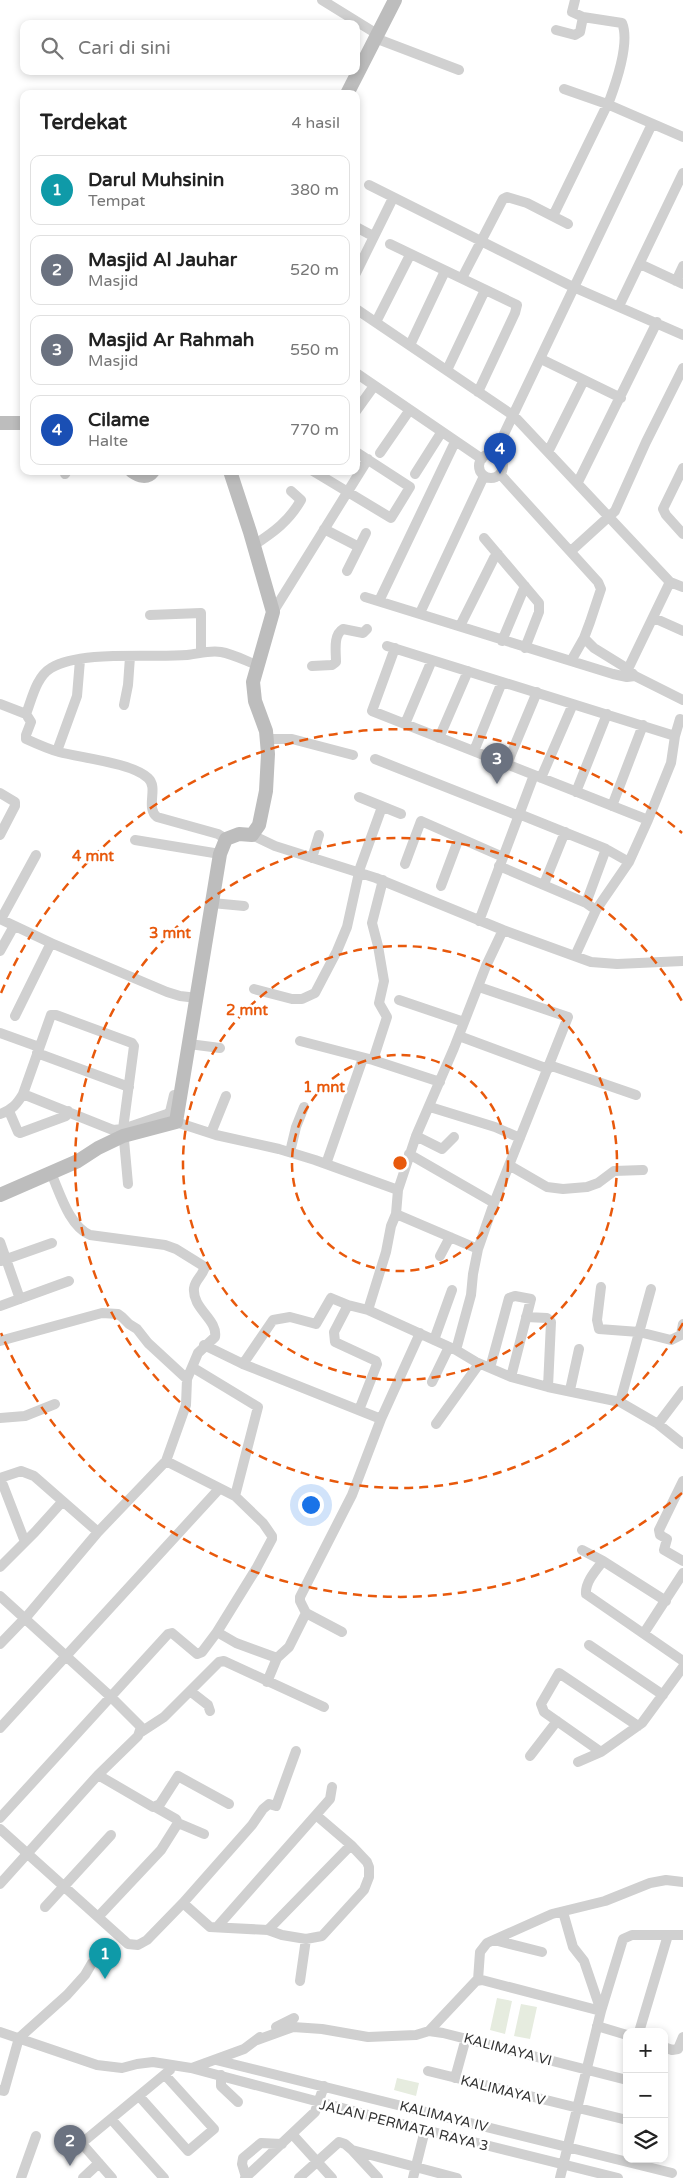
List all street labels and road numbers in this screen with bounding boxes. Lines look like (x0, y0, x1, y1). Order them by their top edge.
street label: KALIMAYA VI (462, 2030, 554, 2069)
street label: KALIMAYA V (459, 2072, 547, 2109)
street label: JALAN PERMATA RAYA 3 (318, 2096, 490, 2155)
street label: KALIMAYA IV (398, 2097, 490, 2136)

